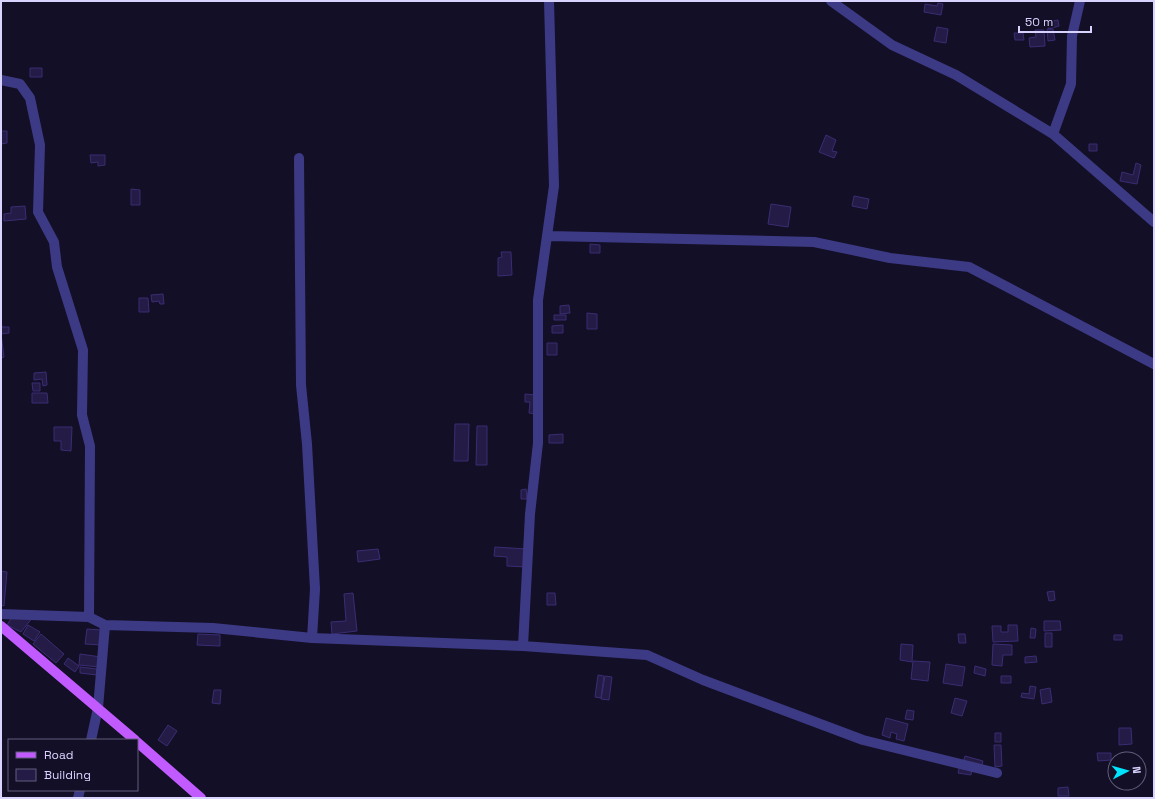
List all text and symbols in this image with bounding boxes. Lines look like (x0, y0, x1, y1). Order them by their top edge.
scale bar (1019, 8, 1091, 34)
text: 50 m (1025, 14, 1053, 30)
legend (8, 739, 138, 791)
text: Road (44, 747, 73, 763)
north arrow (1107, 751, 1147, 791)
text: N (1130, 766, 1144, 774)
text: Building (44, 767, 91, 783)

